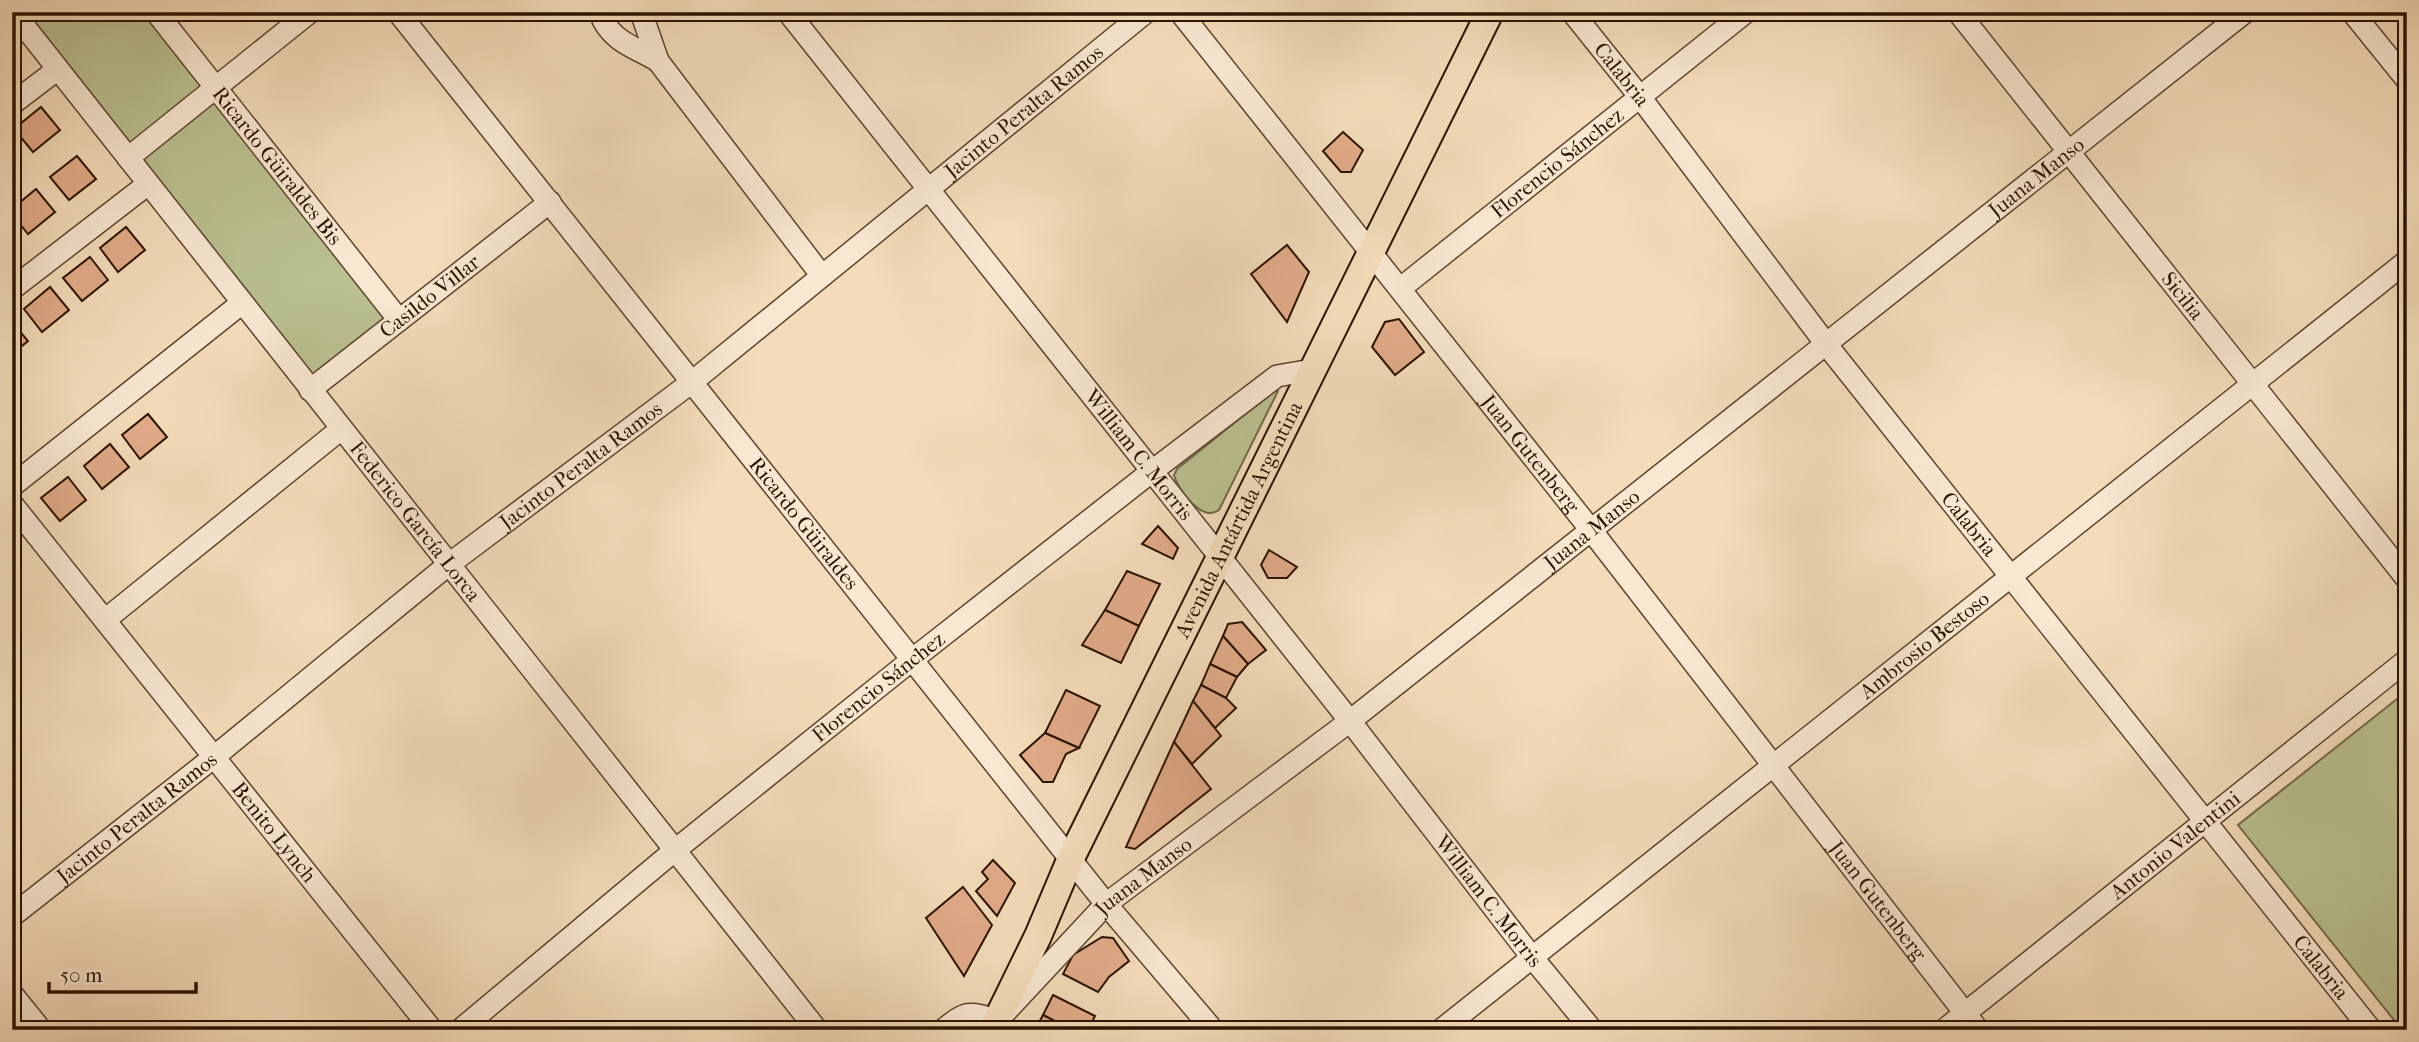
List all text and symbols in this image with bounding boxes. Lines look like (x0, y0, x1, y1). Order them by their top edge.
street label: Calabria (1589, 38, 1655, 111)
street label: Jacinto Peralta Ramos (938, 40, 1108, 184)
street label: Ricardo Güiraldes Bis (208, 82, 347, 250)
street label: Florencio Sánchez (1486, 103, 1628, 223)
street label: Juana Manso (1982, 132, 2089, 224)
street label: Casildo Villar (375, 250, 484, 343)
street label: Sicilia (2157, 267, 2209, 325)
street label: William C. Morris (1079, 384, 1198, 525)
street label: Juan Gutenberg (1475, 388, 1585, 518)
street label: Jacinto Peralta Ramos (493, 396, 667, 535)
street label: Avenida Antártida Argentina (1170, 397, 1307, 643)
street label: Federico García Lorca (345, 437, 486, 606)
street label: Ricardo Güiraldes (744, 452, 864, 595)
street label: Juana Manso (1538, 484, 1644, 576)
street label: Calabria (1936, 487, 2002, 561)
street label: Ambrosio Bestoso (1854, 586, 1994, 705)
street label: Florencio Sánchez (807, 627, 949, 747)
street label: Jacinto Peralta Ramos (50, 747, 222, 889)
street label: Benito Lynch (227, 777, 321, 887)
street label: Antonio Valentini (2105, 786, 2245, 905)
street label: William C. Morris (1430, 830, 1547, 972)
street label: Juana Manso (1088, 832, 1197, 922)
street label: Juan Gutenberg (1823, 835, 1932, 966)
street label: Calabria (2288, 930, 2354, 1004)
scale bar (49, 951, 196, 995)
text: 50 m (60, 963, 103, 987)

